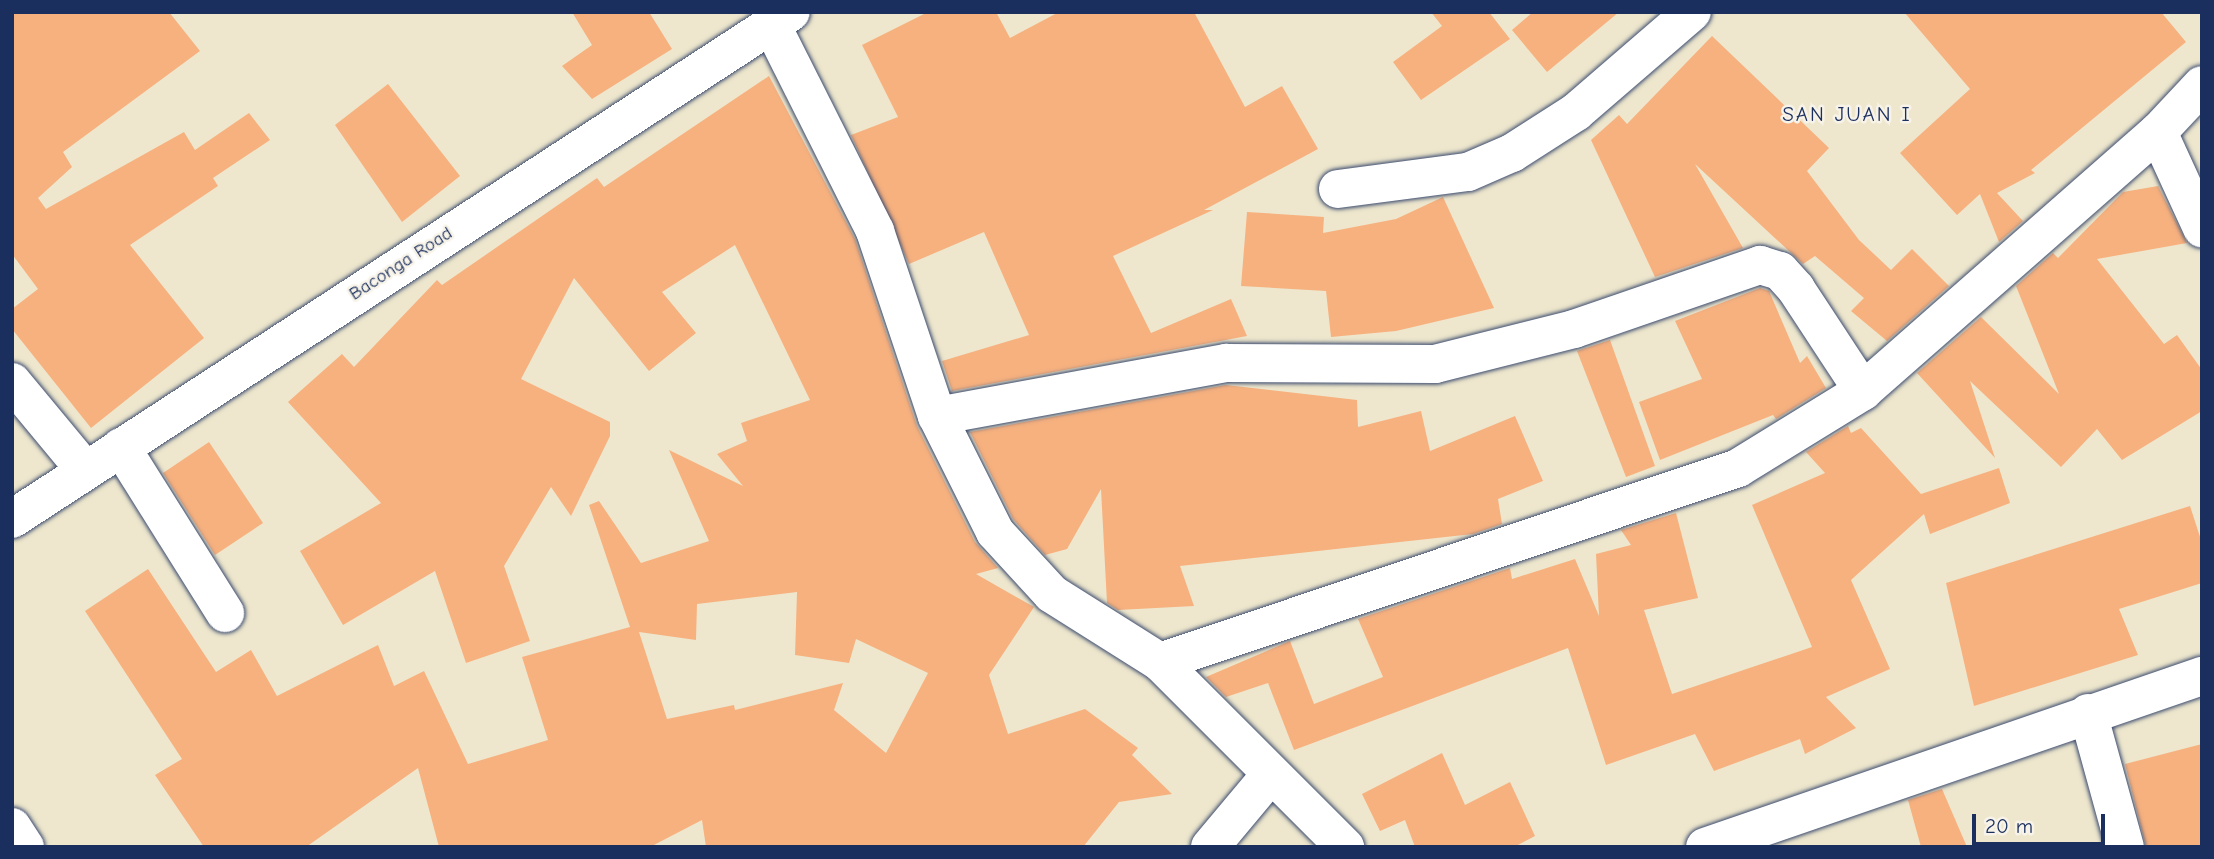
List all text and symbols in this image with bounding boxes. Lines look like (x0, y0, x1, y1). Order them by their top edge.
district label: SAN JUAN I (1783, 101, 1911, 127)
street label: Baconga Road (345, 222, 457, 306)
scale bar (1976, 800, 2109, 844)
text: 20 m (1985, 814, 2033, 838)

